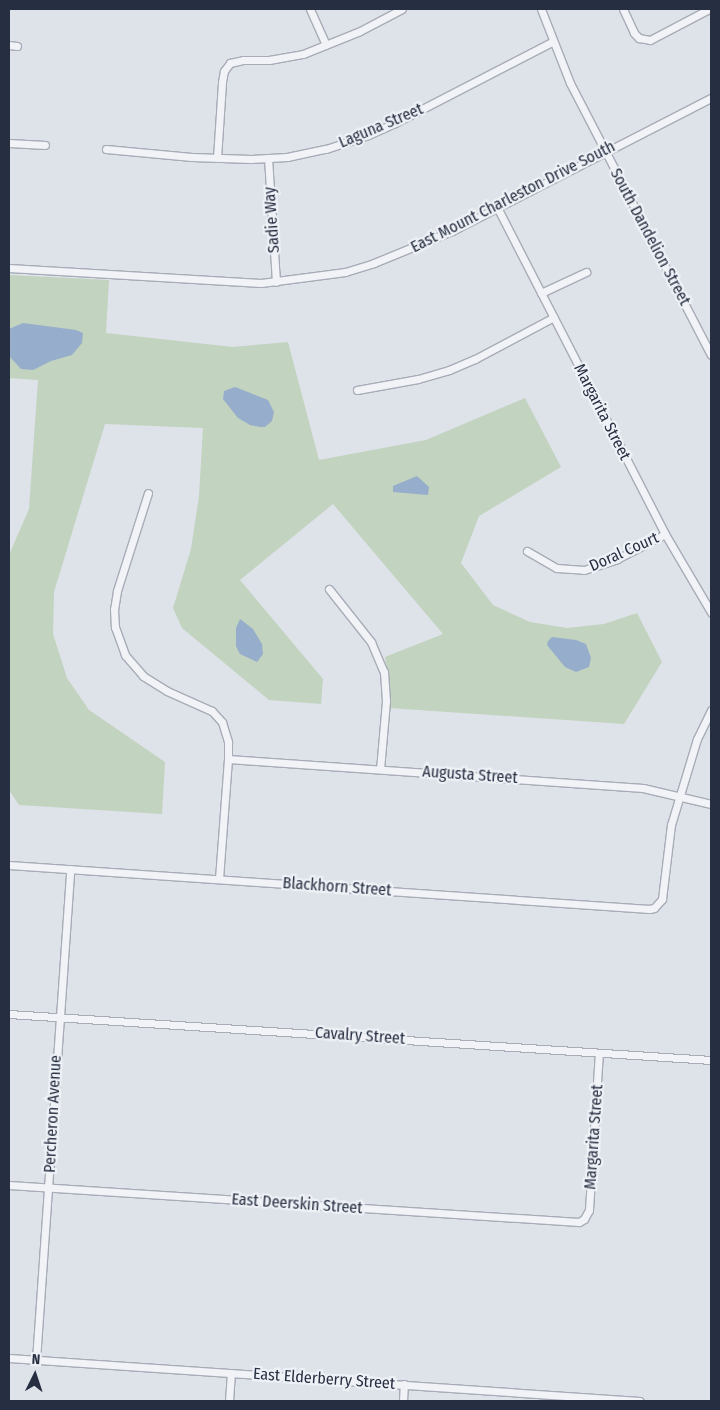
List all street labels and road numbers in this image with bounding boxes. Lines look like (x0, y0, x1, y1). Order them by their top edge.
street label: Laguna Street (336, 100, 426, 152)
street label: East Mount Charleston Drive South (408, 137, 618, 257)
street label: South Dandelion Street (606, 165, 694, 309)
street label: Sadie Way (260, 186, 284, 254)
street label: Margarita Street (570, 361, 634, 463)
street label: Doral Court (586, 528, 662, 576)
street label: Augusta Street (422, 762, 518, 788)
street label: Blackhorn Street (282, 874, 392, 900)
street label: Cavalry Street (314, 1023, 406, 1049)
street label: Percheron Avenue (40, 1055, 66, 1173)
street label: Margarita Street (581, 1084, 607, 1190)
street label: East Deerskin Street (231, 1190, 363, 1218)
street label: East Elderberry Street (252, 1364, 396, 1394)

